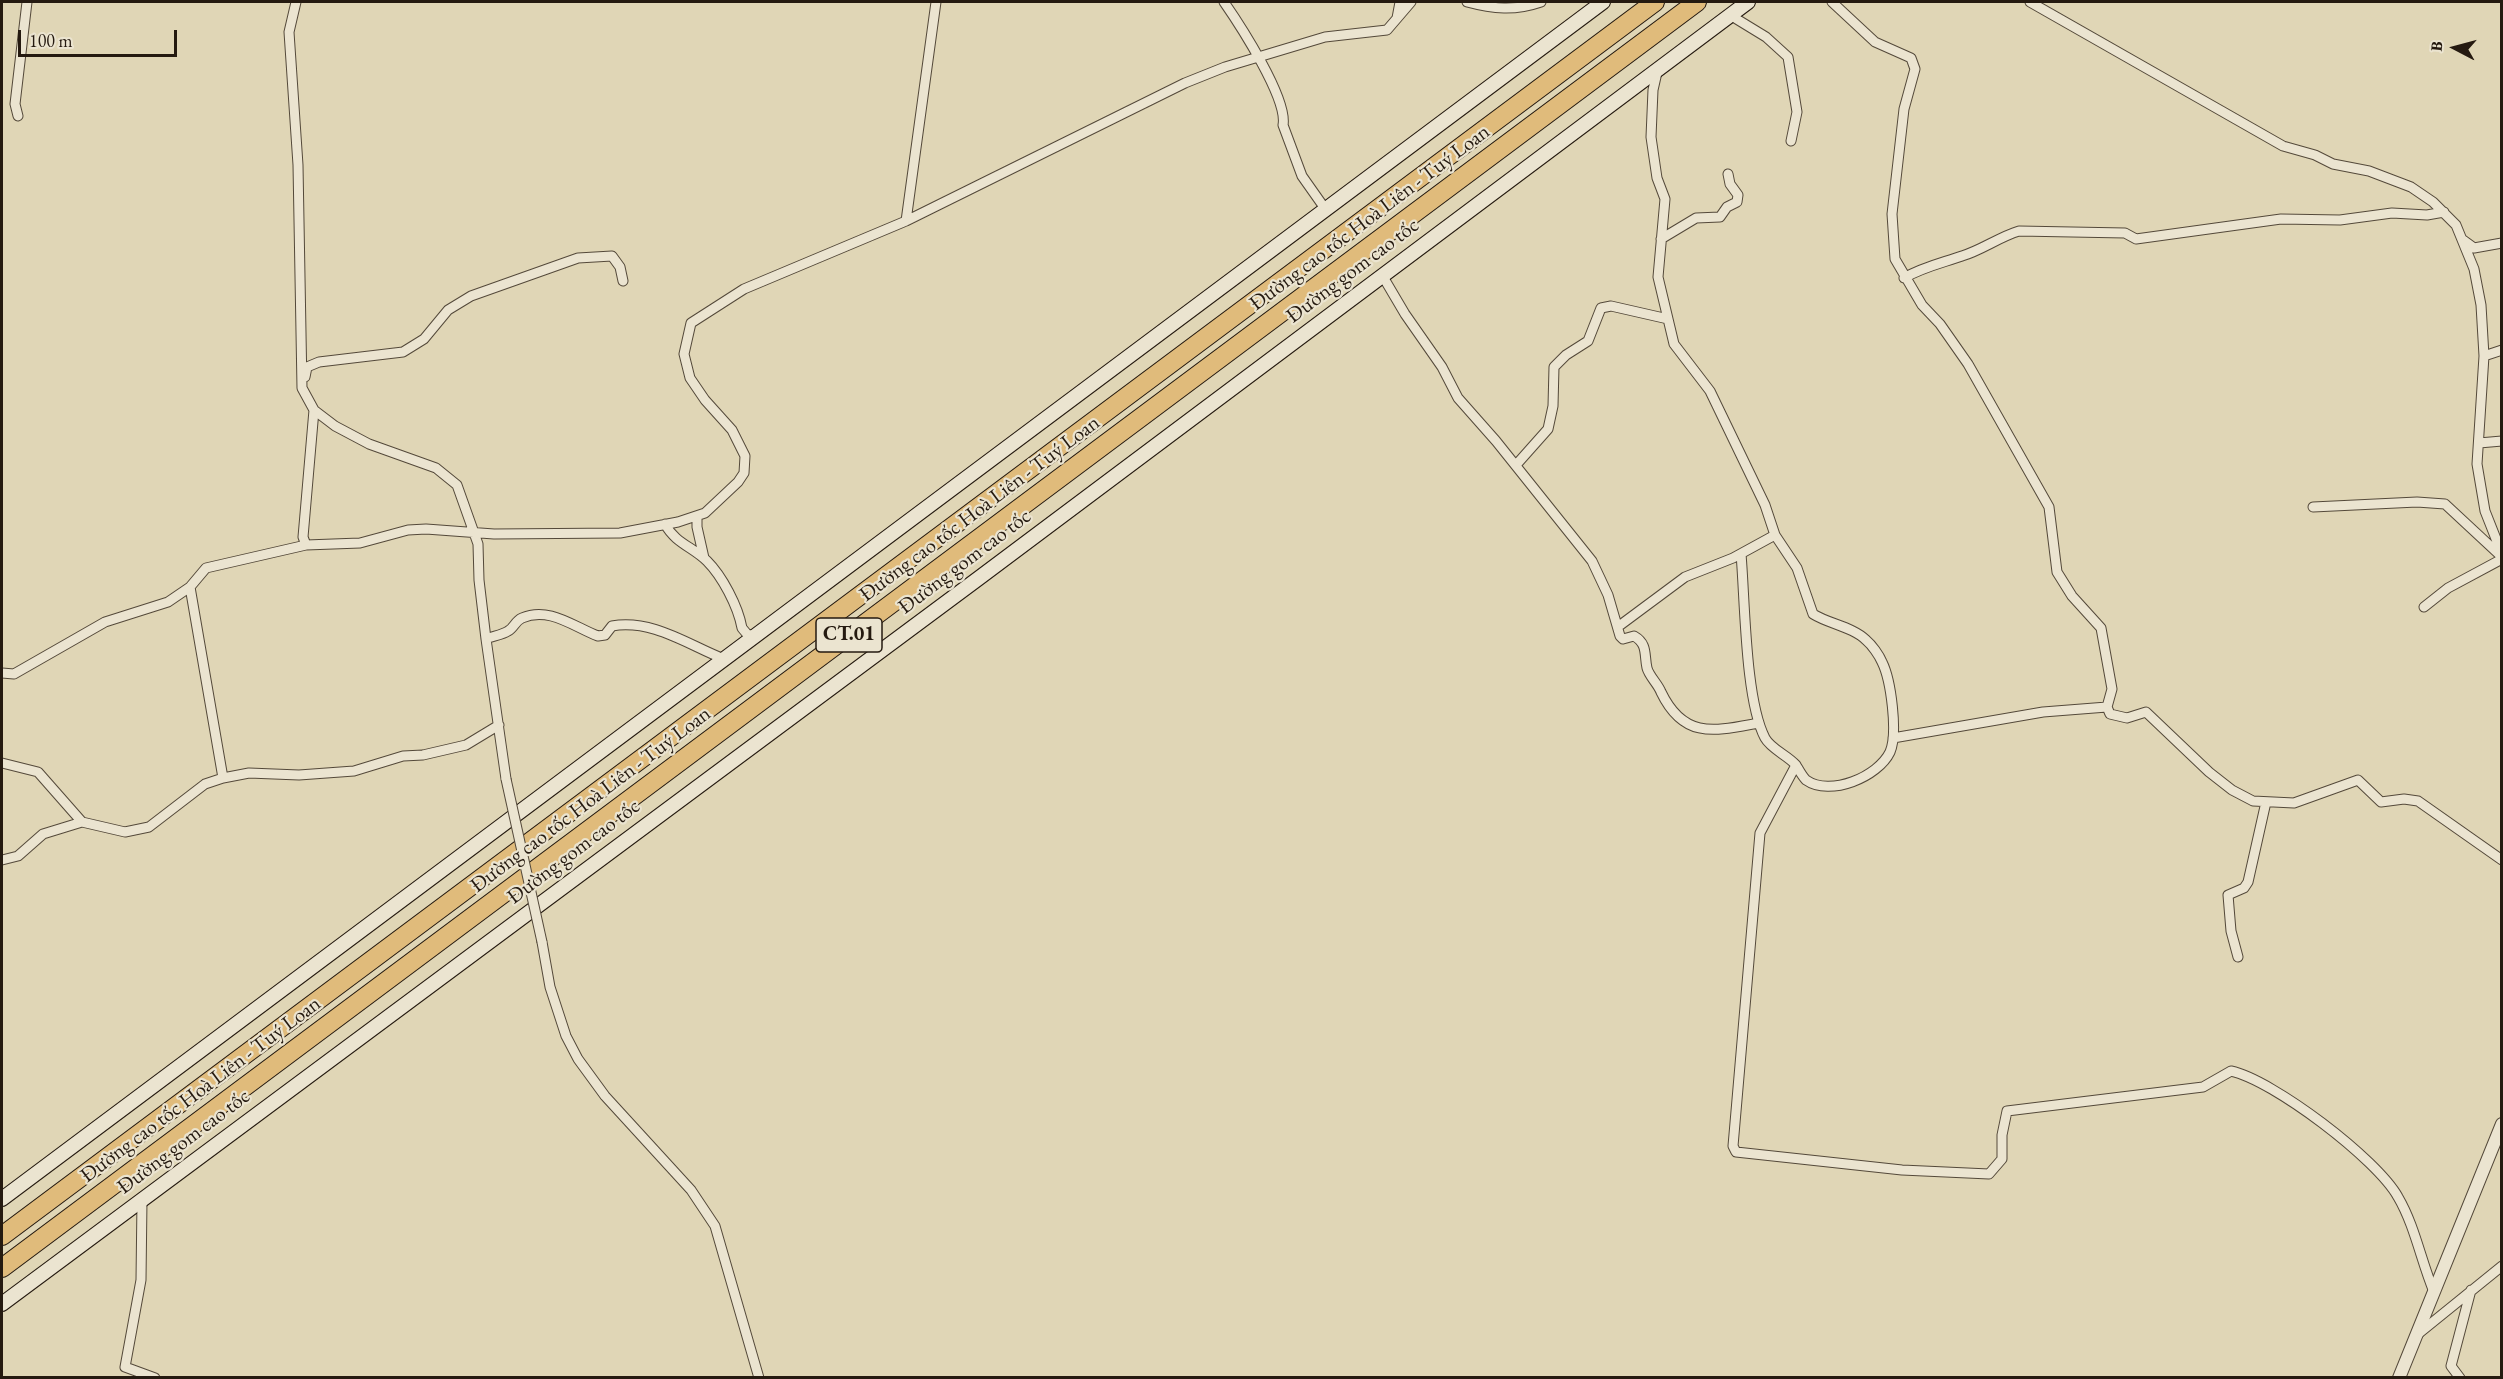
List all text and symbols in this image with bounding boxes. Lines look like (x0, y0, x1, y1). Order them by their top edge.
scale bar (21, 18, 180, 56)
north arrow (2425, 18, 2485, 78)
text: 100 m (29, 29, 73, 52)
text: B (2426, 40, 2448, 52)
street label: Đường cao tốc Hoà Liên - Tuý Loan (1245, 119, 1495, 317)
street label: Đường gom cao tốc (1282, 213, 1424, 329)
street label: Đường cao tốc Hoà Liên - Tuý Loan (855, 410, 1105, 608)
street label: Đường gom cao tốc (894, 504, 1036, 620)
road number: CT.01 (816, 618, 882, 652)
street label: Đường cao tốc Hoà Liên - Tuý Loan (466, 701, 716, 899)
street label: Đường gom cao tốc (503, 794, 645, 910)
street label: Đường cao tốc Hoà Liên - Tuý Loan (76, 991, 326, 1189)
street label: Đường gom cao tốc (113, 1084, 255, 1200)

